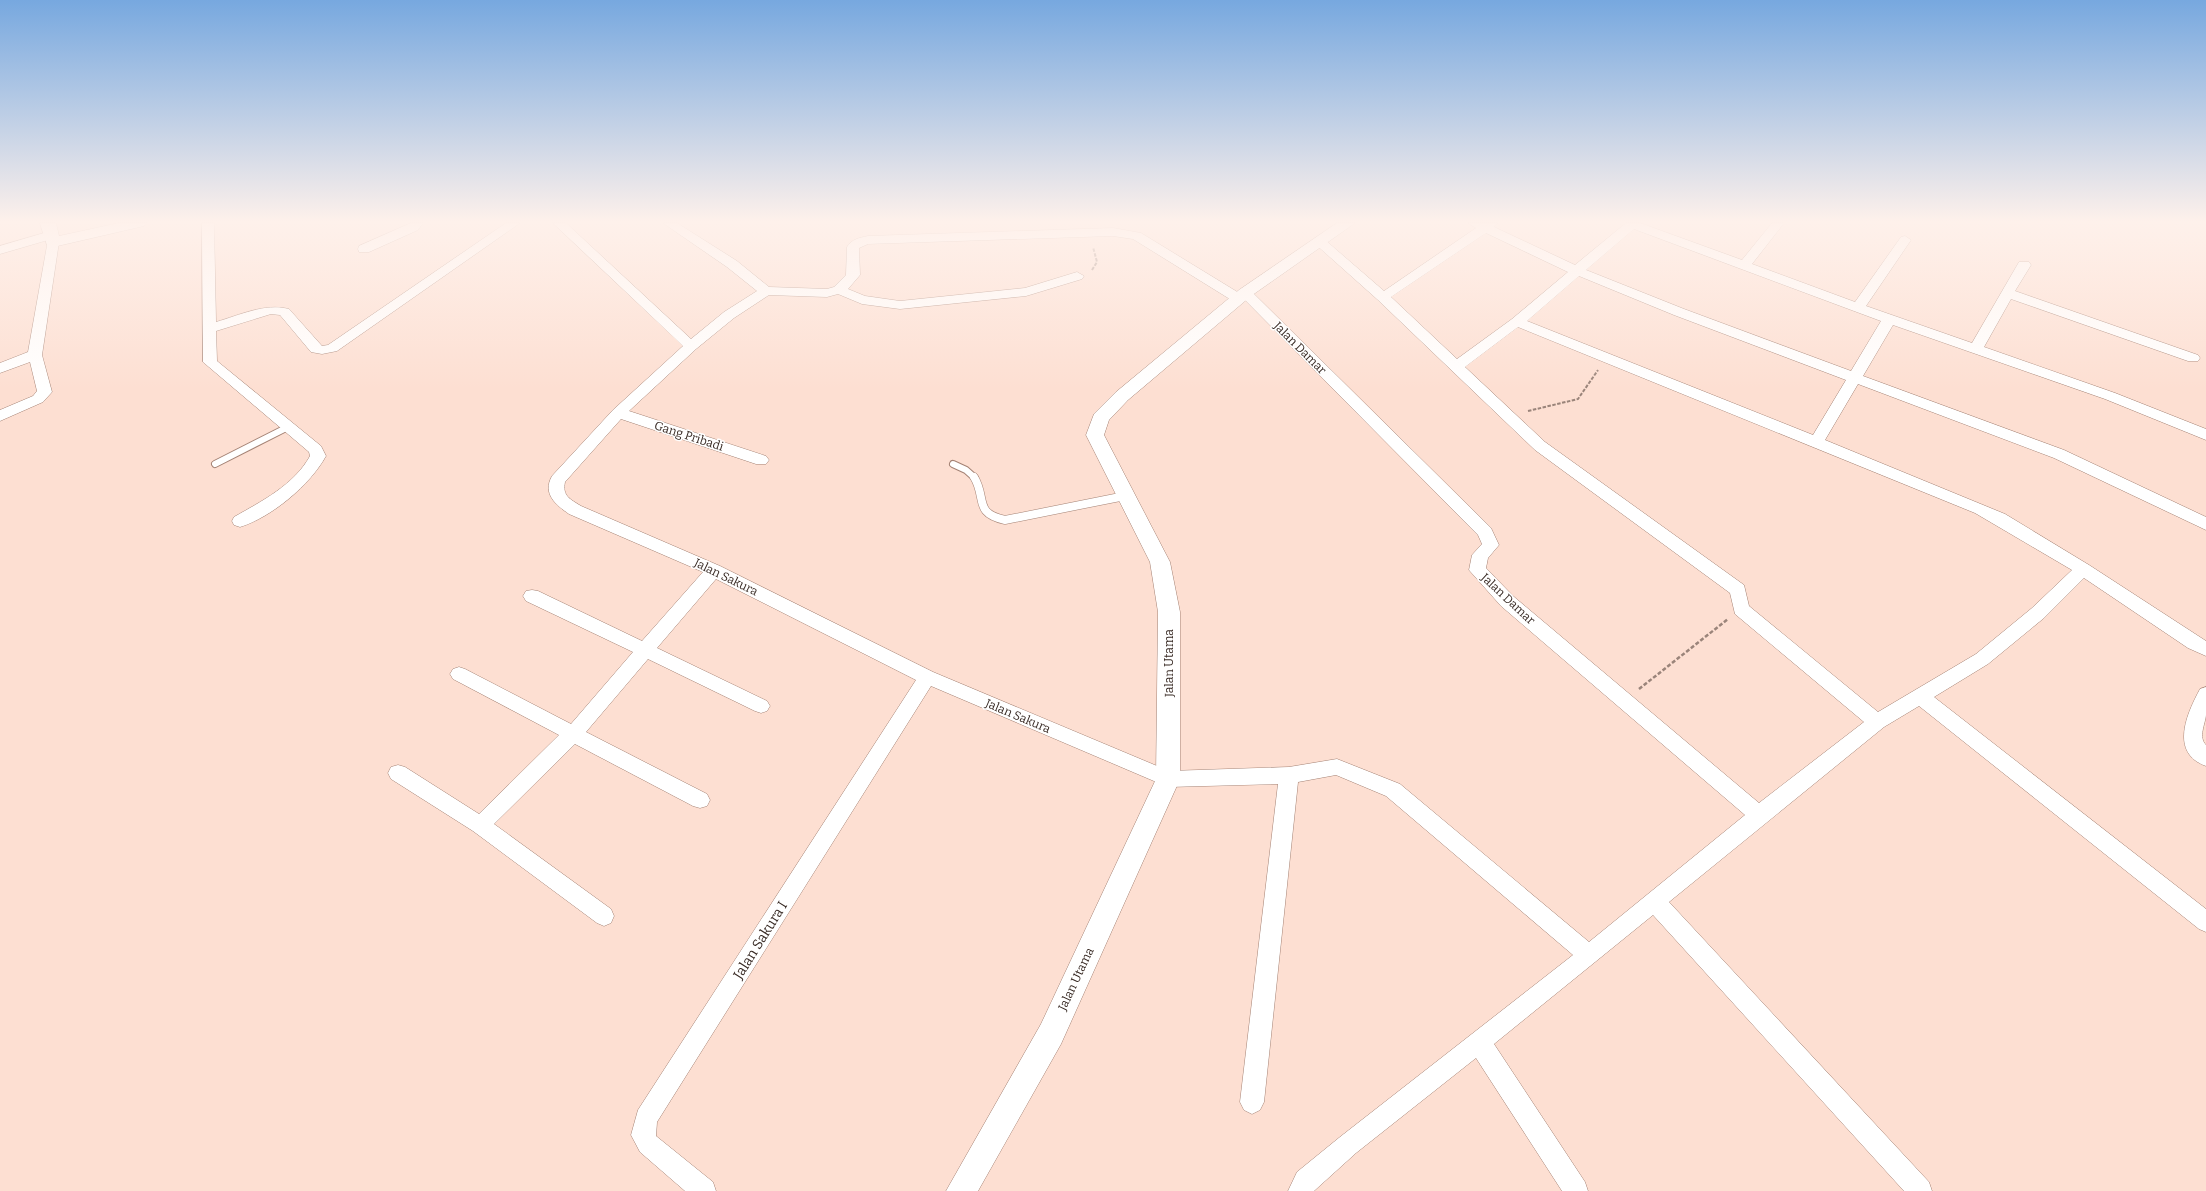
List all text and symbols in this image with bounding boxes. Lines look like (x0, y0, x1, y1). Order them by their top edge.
street label: Jalan Damar (1270, 318, 1330, 378)
street label: Gang Pribadi (653, 418, 726, 454)
street label: Jalan Sakura (691, 555, 761, 599)
street label: Jalan Damar (1477, 570, 1538, 628)
street label: Jalan Utama (1162, 629, 1176, 698)
street label: Jalan Sakura (982, 696, 1053, 736)
street label: Jalan Sakura I (729, 898, 791, 983)
street label: Jalan Utama (1055, 945, 1097, 1014)

